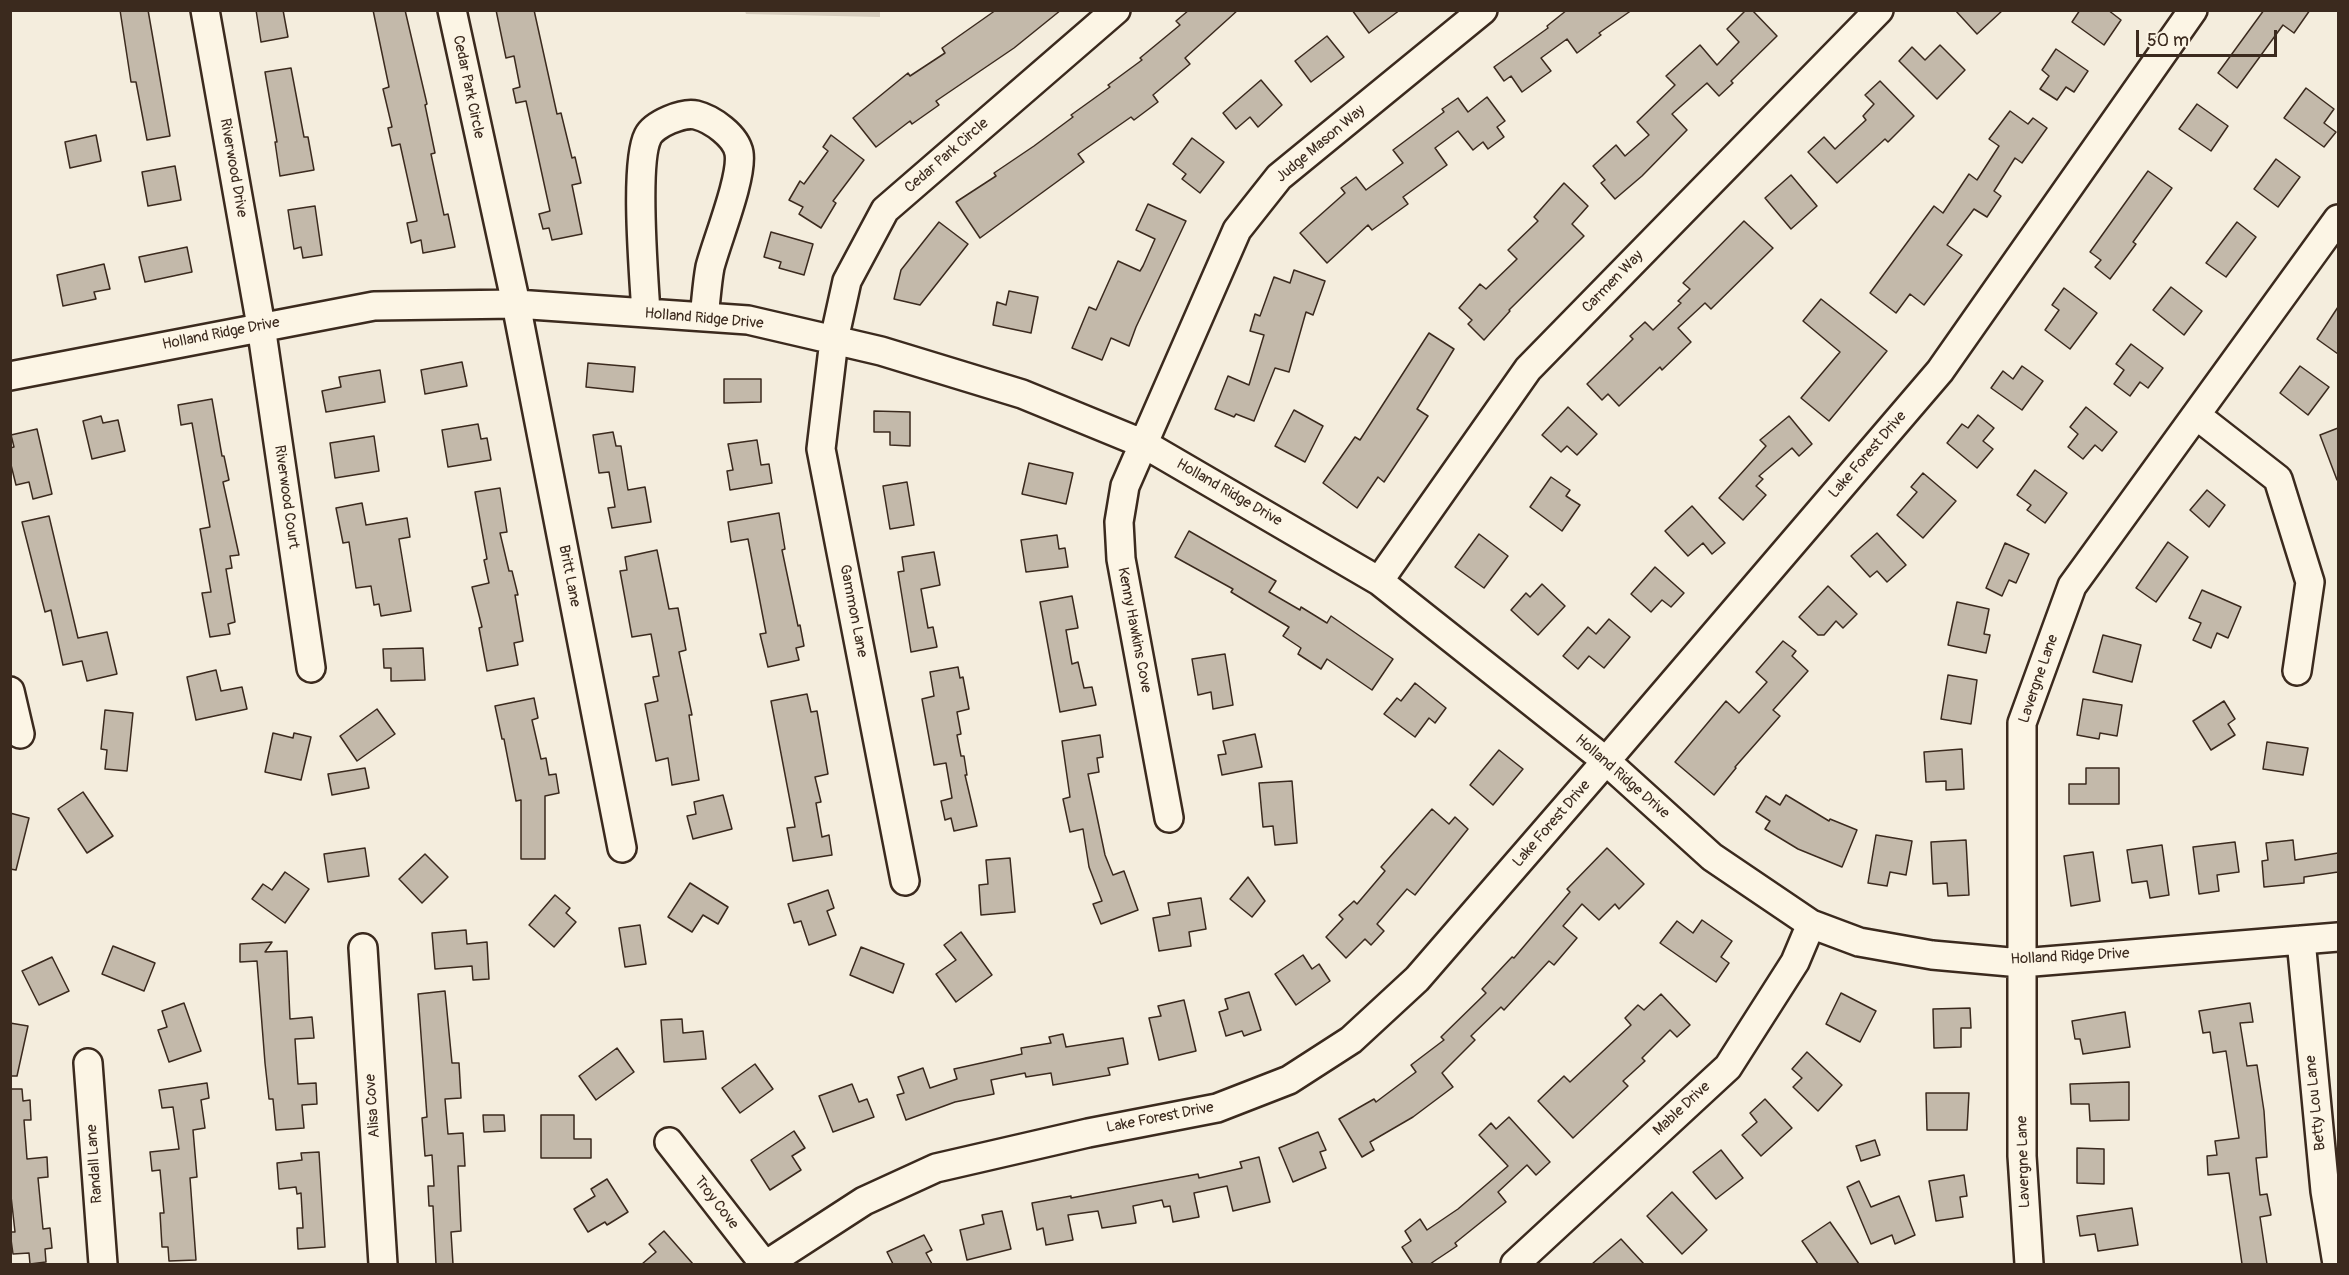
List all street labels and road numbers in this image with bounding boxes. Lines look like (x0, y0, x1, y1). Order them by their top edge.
street label: Cedar Park Circle (448, 34, 488, 140)
street label: Judge Mason Way (1273, 102, 1369, 186)
street label: Cedar Park Circle (901, 115, 993, 197)
street label: Riverwood Drive (215, 117, 251, 219)
street label: Carmen Way (1579, 247, 1647, 317)
street label: Holland Ridge Drive (644, 305, 764, 333)
street label: Holland Ridge Drive (161, 314, 281, 354)
street label: Lake Forest Drive (1825, 408, 1911, 502)
street label: Riverwood Court (270, 444, 302, 550)
street label: Holland Ridge Drive (1173, 455, 1285, 531)
street label: Britt Lane (554, 543, 584, 609)
street label: Gammon Lane (835, 563, 871, 659)
street label: Kenny Hawkins Cove (1113, 566, 1155, 694)
street label: Lavergne Lane (2015, 632, 2063, 726)
street label: Holland Ridge Drive (1571, 731, 1673, 823)
street label: Lake Forest Drive (1509, 777, 1595, 871)
street label: Holland Ridge Drive (2010, 945, 2130, 969)
street label: Betty Lou Lane (2302, 1054, 2330, 1152)
street label: Alisa Cove (362, 1073, 384, 1139)
street label: Mable Drive (1650, 1078, 1714, 1140)
street label: Lake Forest Drive (1105, 1099, 1215, 1137)
street label: Lavergne Lane (2013, 1115, 2035, 1209)
street label: Randall Lane (83, 1124, 107, 1204)
street label: Troy Cove (690, 1173, 742, 1233)

